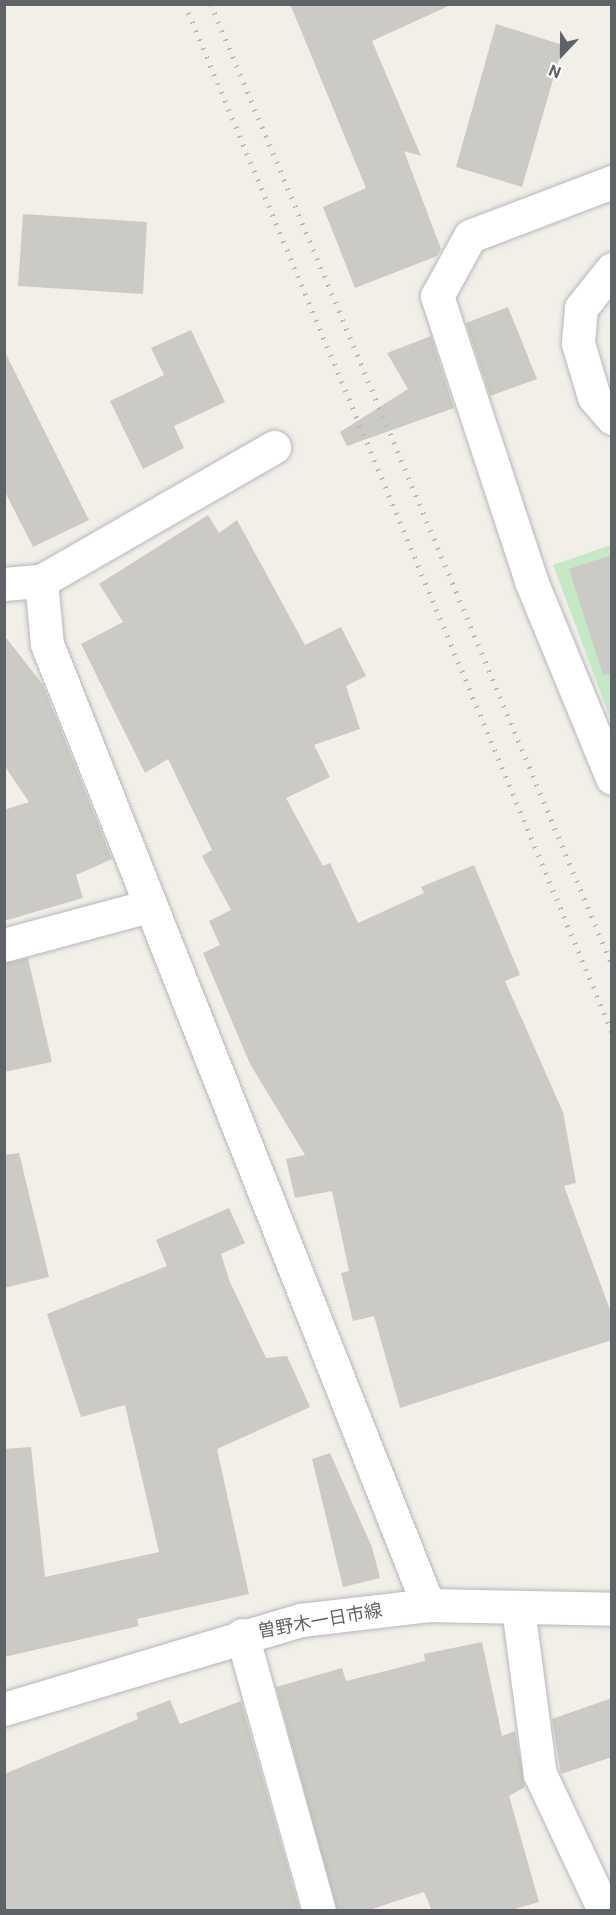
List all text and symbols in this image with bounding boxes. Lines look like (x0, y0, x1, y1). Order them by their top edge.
north arrow (532, 24, 592, 84)
text: N (546, 60, 564, 82)
street label: 曽野木一日市線 (256, 1599, 384, 1643)

